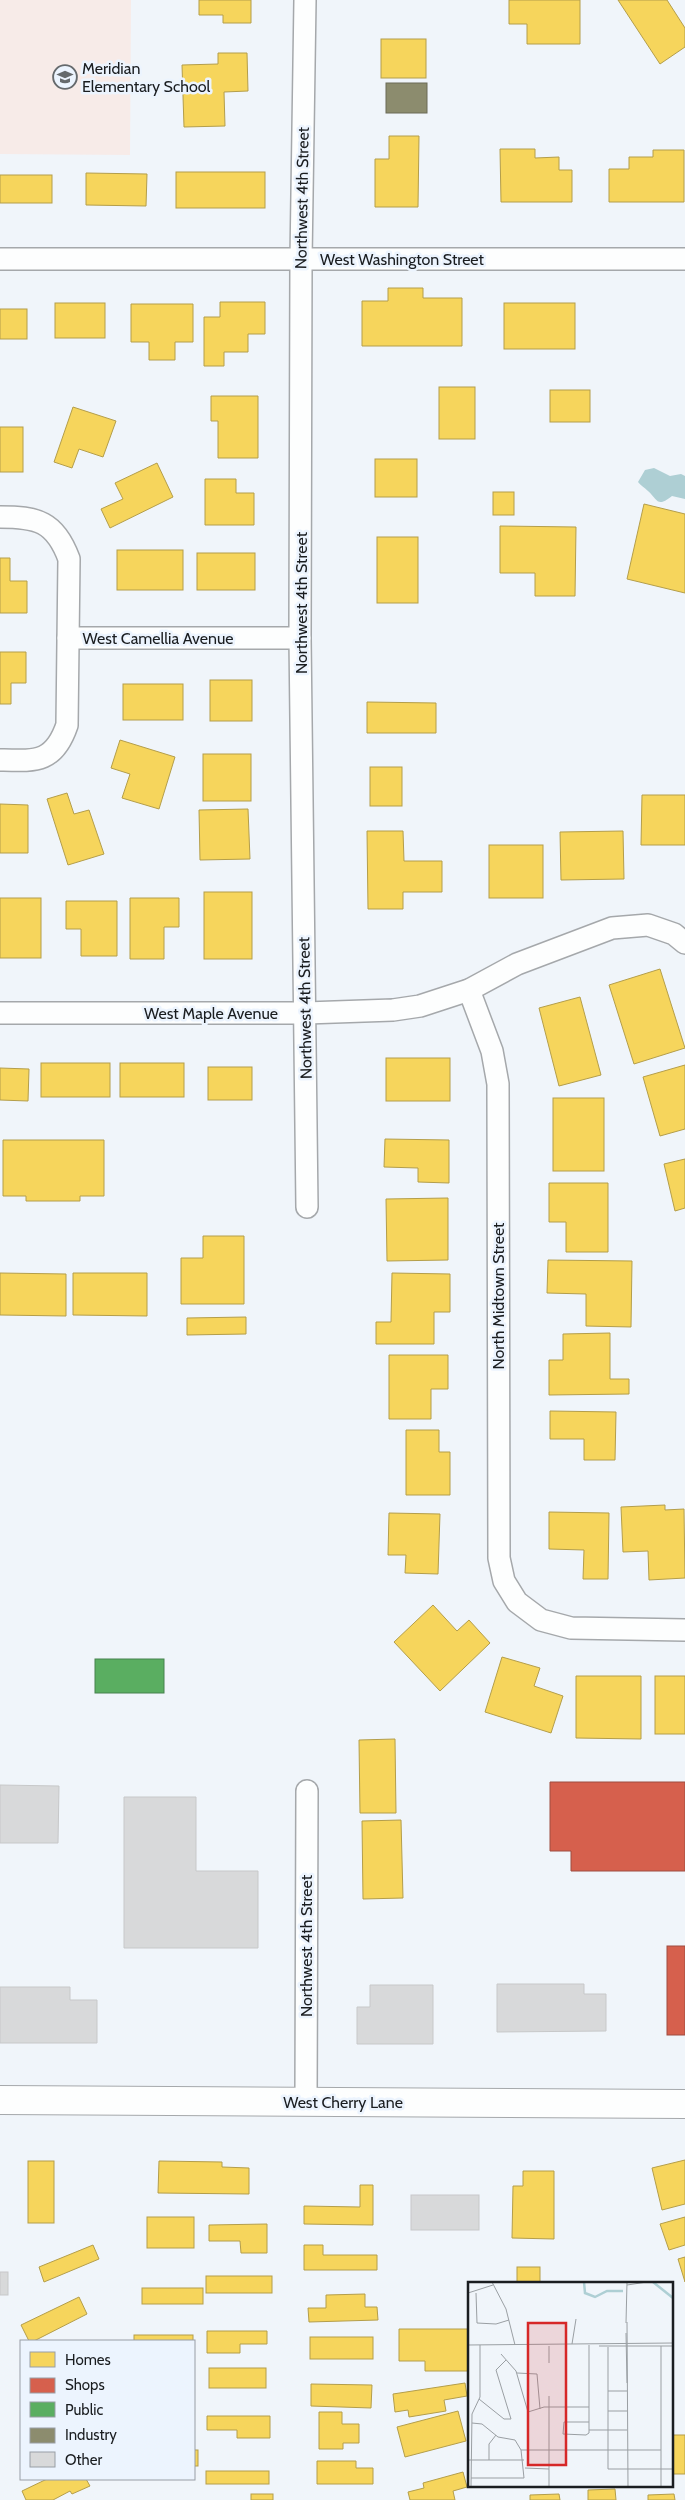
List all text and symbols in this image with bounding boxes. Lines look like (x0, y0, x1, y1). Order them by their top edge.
place label: Meridian Elementary School (82, 59, 210, 96)
school or university icon: Meridian Elementary School (52, 64, 78, 90)
street label: Northwest 4th Street (291, 126, 313, 269)
street label: West Washington Street (320, 250, 485, 269)
street label: Northwest 4th Street (292, 531, 311, 674)
street label: West Camellia Avenue (82, 629, 234, 648)
street label: Northwest 4th Street (294, 936, 316, 1079)
street label: West Maple Avenue (144, 1004, 278, 1023)
street label: North Midtown Street (489, 1222, 508, 1369)
street label: Northwest 4th Street (297, 1874, 316, 2017)
street label: West Cherry Lane (283, 2093, 403, 2112)
inset map (468, 2282, 672, 2488)
legend (20, 2340, 195, 2480)
text: Homes (65, 2351, 111, 2369)
text: Shops (65, 2376, 105, 2394)
text: Public (65, 2401, 103, 2419)
text: Industry (65, 2426, 117, 2444)
text: Other (65, 2451, 102, 2469)

